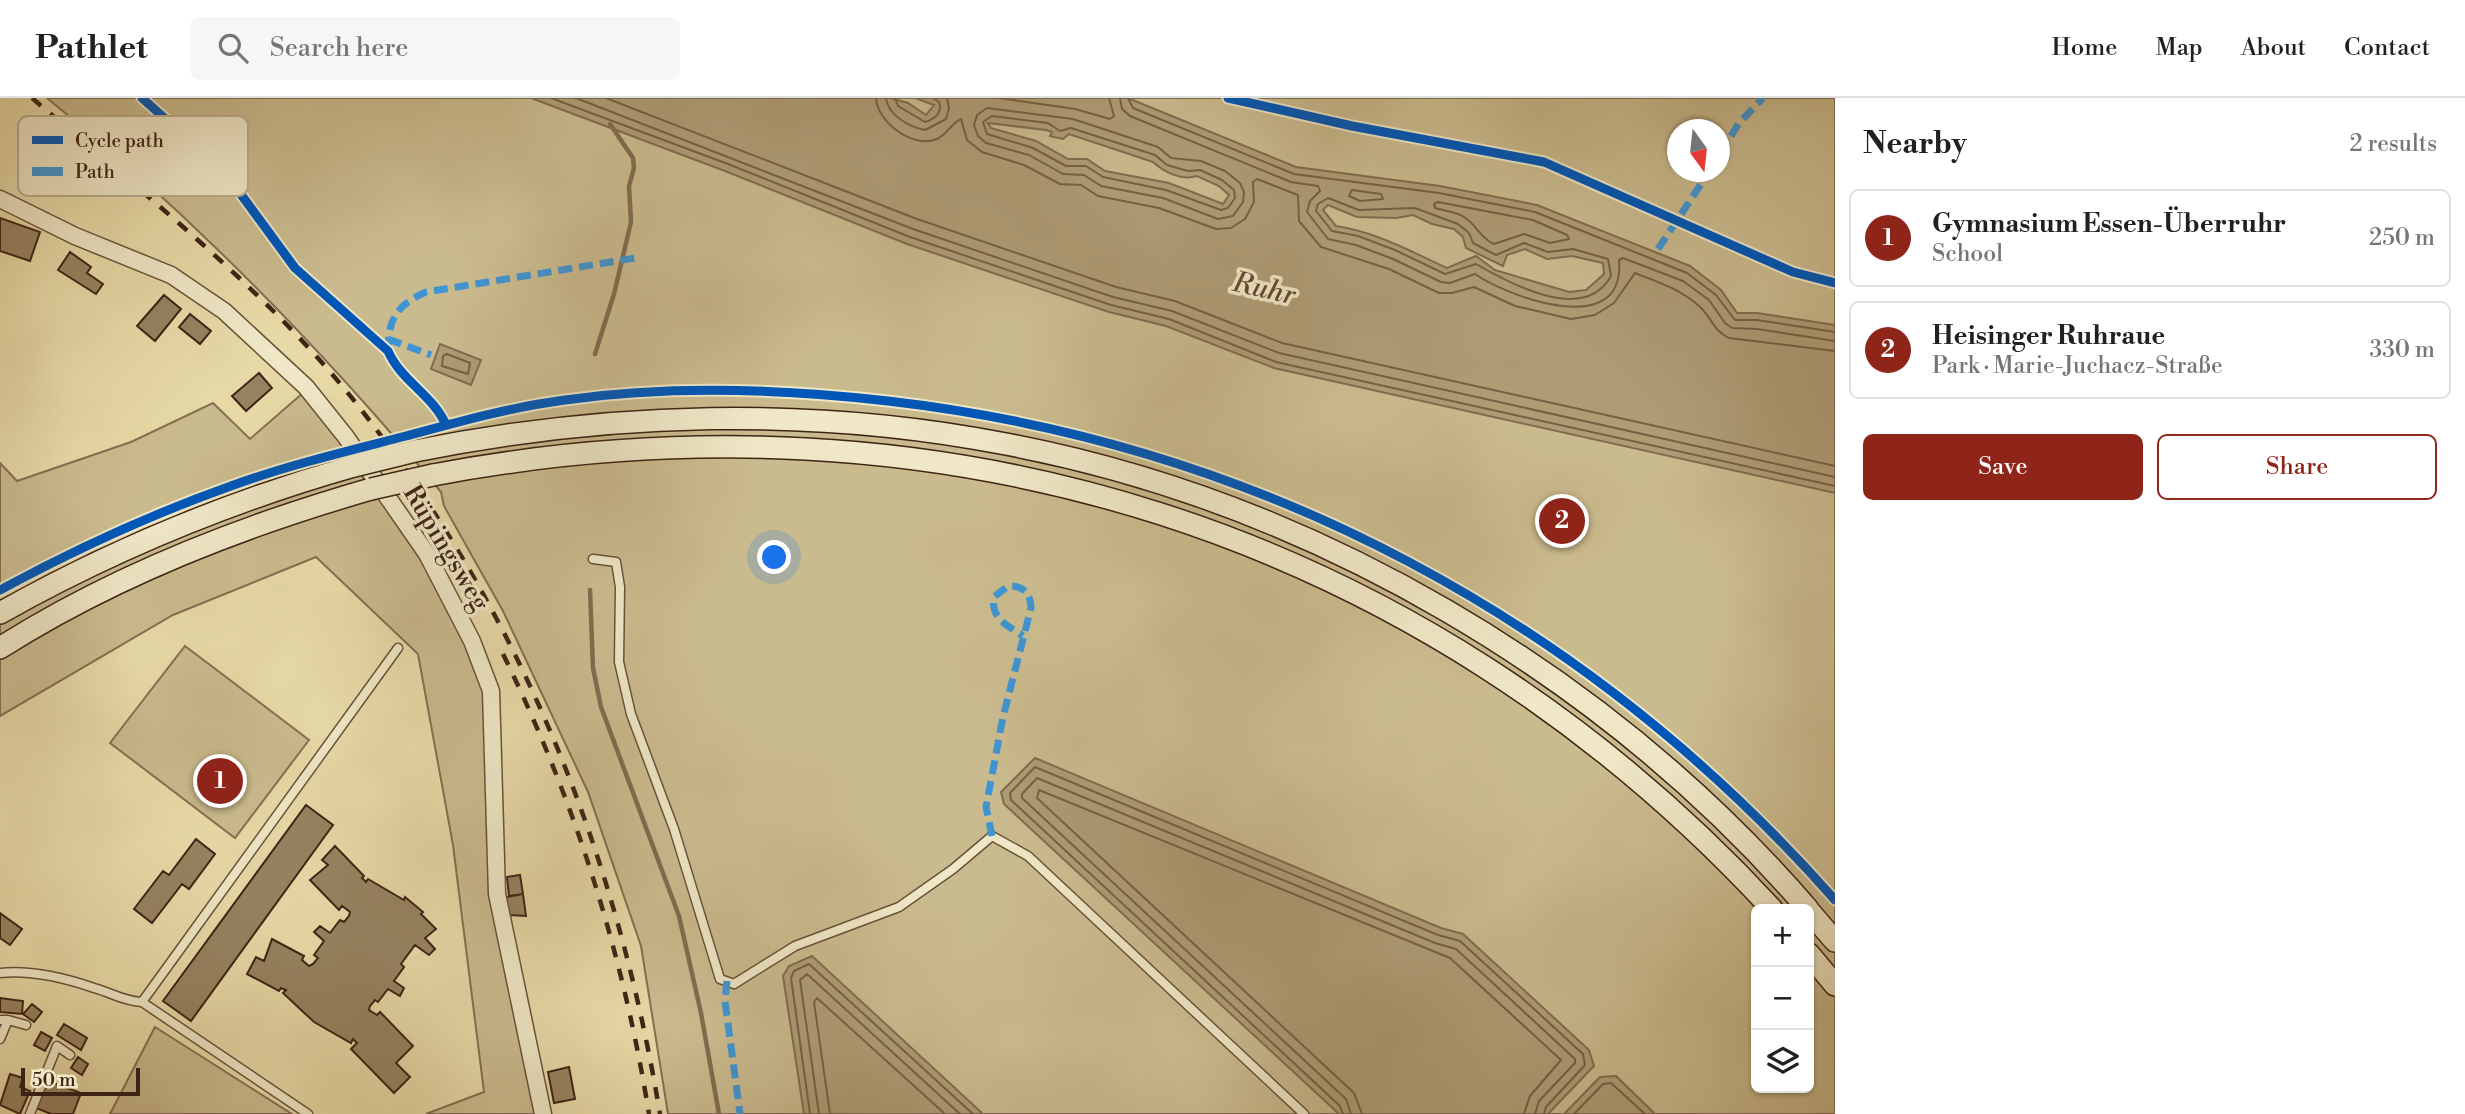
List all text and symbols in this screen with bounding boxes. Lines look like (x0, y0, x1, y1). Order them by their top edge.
search box (190, 17, 680, 80)
text: Pathlet (35, 28, 148, 69)
icon: search (214, 29, 252, 67)
text: Search here (270, 32, 408, 64)
text: Home (2052, 33, 2117, 63)
text: Map (2155, 33, 2203, 63)
text: About (2241, 33, 2306, 63)
text: Contact (2344, 33, 2430, 63)
legend (18, 116, 248, 196)
north arrow (1667, 119, 1730, 182)
text: Nearby (1863, 125, 1967, 163)
text: Cycle path (75, 129, 164, 153)
text: 2 results (2350, 130, 2437, 158)
text: Path (75, 160, 115, 184)
text: Gymnasium Essen-Überruhr (1932, 208, 2286, 240)
text: 1 (1882, 224, 1894, 252)
text: 250 m (2369, 224, 2435, 252)
text: School (1932, 240, 2003, 268)
water label: Ruhr (1228, 265, 1300, 313)
text: Heisinger Ruhraue (1932, 320, 2165, 352)
text: 2 (1881, 336, 1895, 364)
text: 330 m (2369, 336, 2435, 364)
text: Park · Marie-Juchacz-Straße (1932, 352, 2223, 380)
button: Save (1863, 434, 2143, 500)
button: Share (2157, 434, 2437, 500)
street label: Rüpingsweg (396, 479, 496, 617)
pin: 2 (1539, 495, 1585, 547)
your location (757, 540, 791, 574)
pin: 1 (197, 755, 243, 807)
map controls (1751, 904, 1814, 1093)
button: + (1751, 904, 1814, 967)
button: − (1751, 967, 1814, 1030)
button: layers (1751, 1030, 1814, 1093)
scale bar (21, 1065, 140, 1097)
text: 50 m (32, 1068, 76, 1092)

